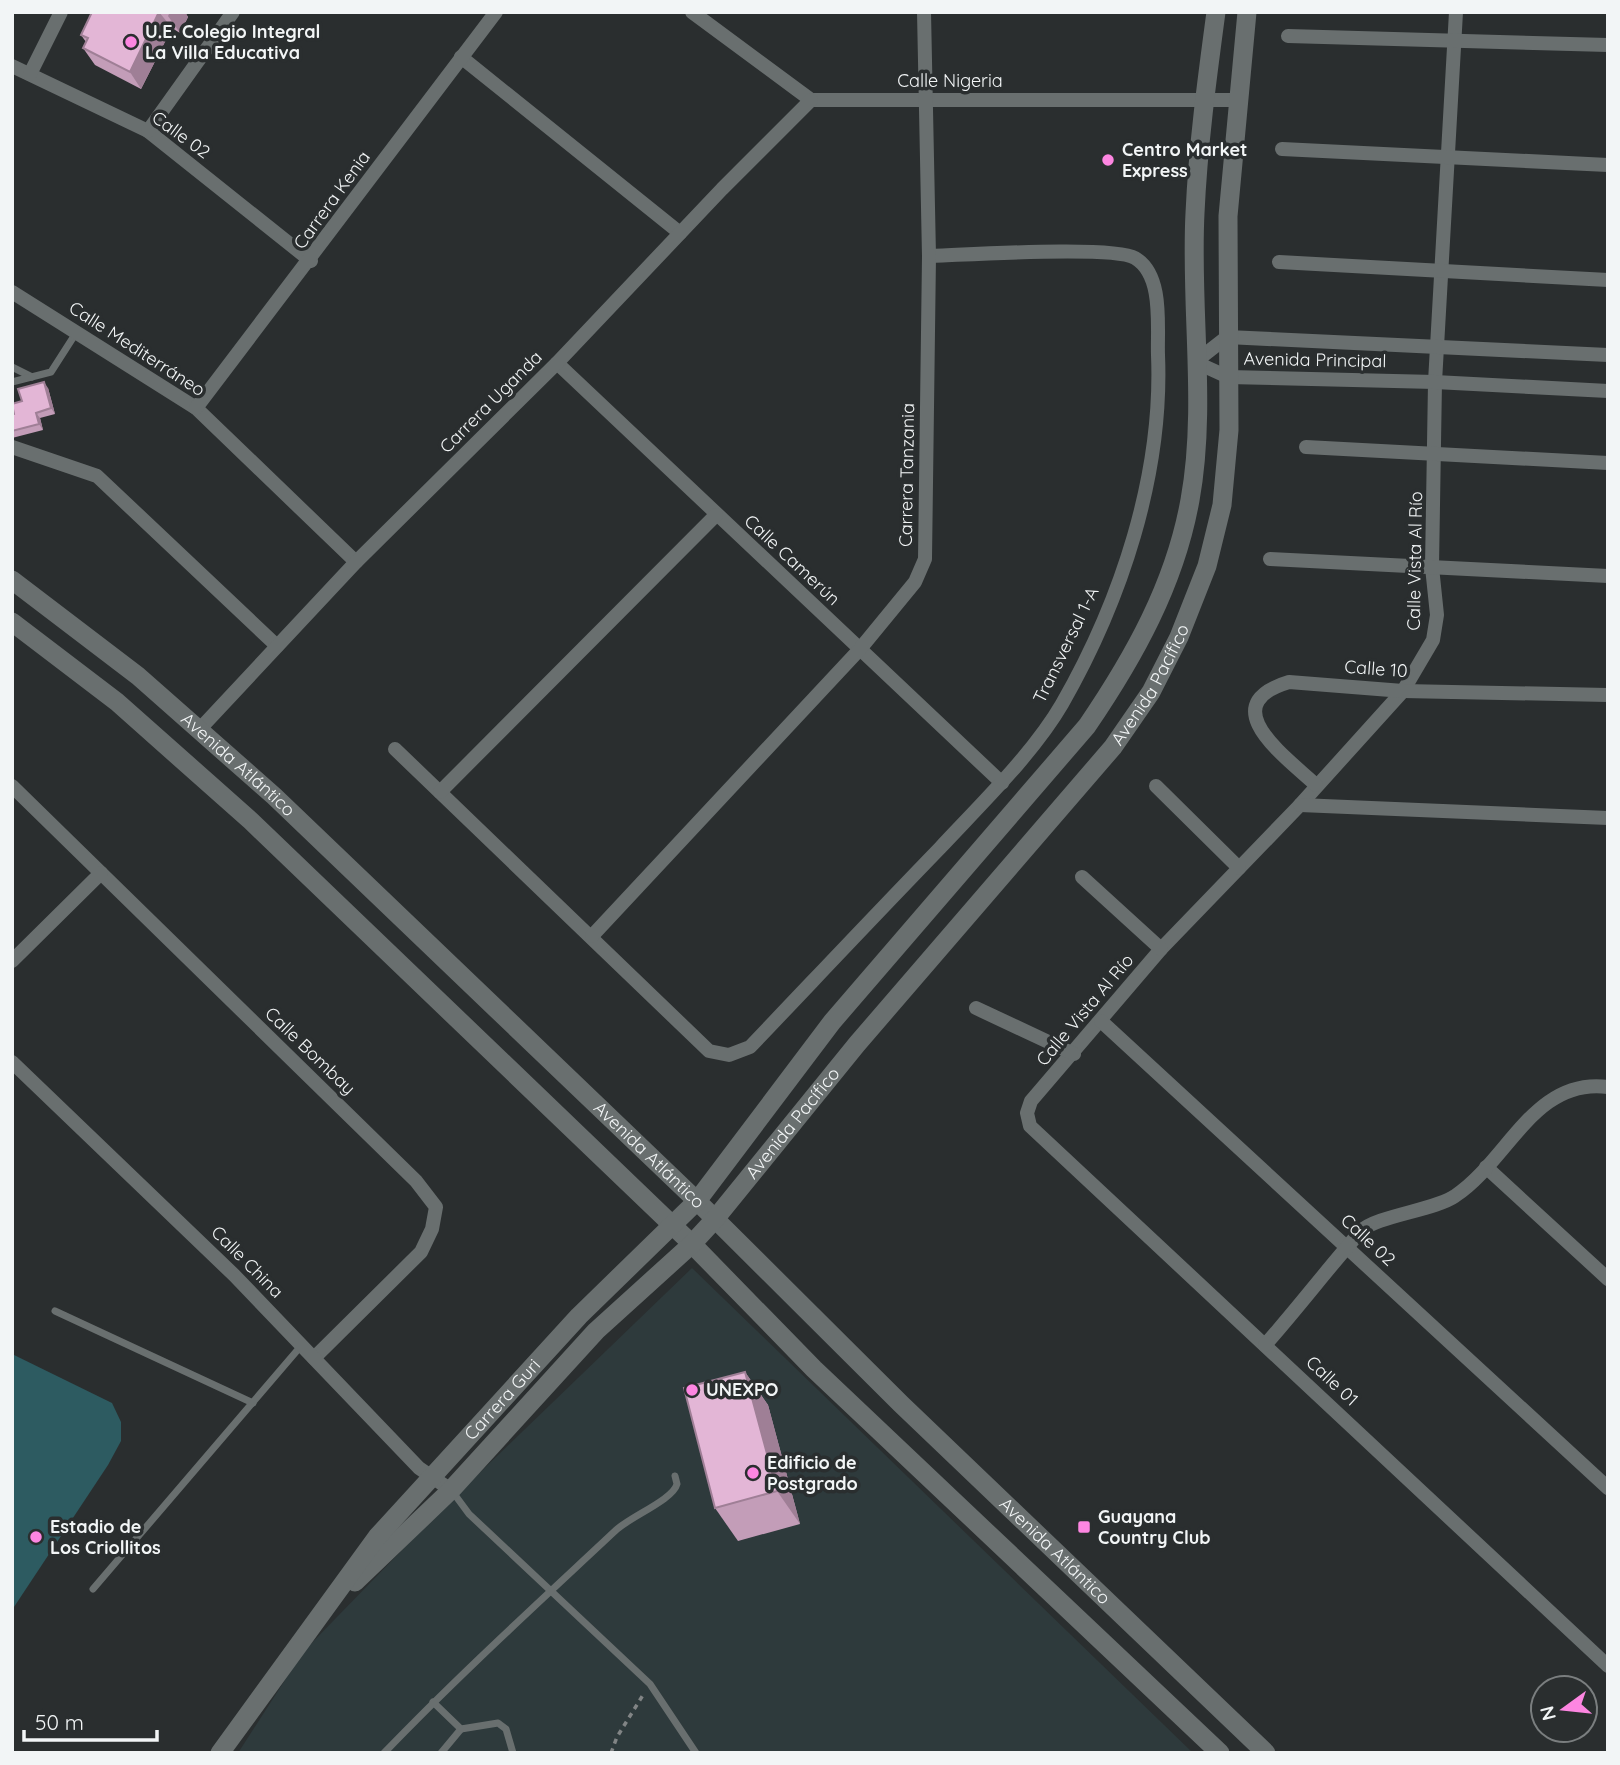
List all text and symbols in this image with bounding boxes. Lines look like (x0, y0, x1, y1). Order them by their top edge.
place label: U.E. Colegio Integral La Villa Educativa (145, 20, 320, 64)
marker: U.E. Colegio Integral La Villa Educativa (123, 34, 139, 50)
street label: Calle Nigeria (897, 69, 1003, 92)
street label: Calle 02 (148, 106, 215, 163)
place label: Centro Market Express (1122, 138, 1247, 182)
street label: Carrera Kenia (288, 146, 375, 253)
marker: Centro Market Express (1100, 152, 1116, 168)
street label: Calle Mediterráneo (65, 296, 210, 401)
street label: Carrera Uganda (434, 345, 547, 458)
street label: Avenida Principal (1243, 347, 1387, 372)
street label: Carrera Tanzania (894, 403, 919, 547)
street label: Calle Vista Al Río (1402, 491, 1427, 631)
street label: Calle Camerún (740, 509, 845, 610)
street label: Transversal 1-A (1027, 583, 1104, 707)
street label: Avenida Pacífico (1106, 621, 1194, 750)
street label: Calle 10 (1344, 655, 1408, 682)
street label: Avenida Atlántico (176, 707, 300, 821)
street label: Calle Vista Al Río (1031, 949, 1138, 1071)
street label: Calle Bombay (260, 1002, 360, 1100)
street label: Avenida Pacífico (740, 1062, 844, 1183)
street label: Avenida Atlántico (589, 1096, 710, 1213)
street label: Calle 02 (1336, 1209, 1401, 1271)
street label: Calle China (206, 1221, 288, 1303)
street label: Calle 01 (1301, 1351, 1363, 1411)
street label: Carrera Guri (459, 1354, 545, 1445)
place label: UNEXPO (706, 1378, 779, 1401)
marker: UNEXPO (684, 1382, 700, 1398)
place label: Edificio de Postgrado (767, 1451, 858, 1495)
marker: Edificio de Postgrado (745, 1465, 761, 1481)
street label: Avenida Atlántico (995, 1492, 1116, 1609)
place label: Guayana Country Club (1098, 1505, 1211, 1549)
place label: Estadio de Los Criollitos (50, 1515, 161, 1559)
marker: Guayana Country Club (1076, 1519, 1092, 1535)
marker: Estadio de Los Criollitos (28, 1529, 44, 1545)
north arrow (1529, 1674, 1599, 1744)
scale bar (24, 1698, 158, 1742)
text: N (1534, 1704, 1561, 1723)
text: 50 m (35, 1709, 84, 1735)

